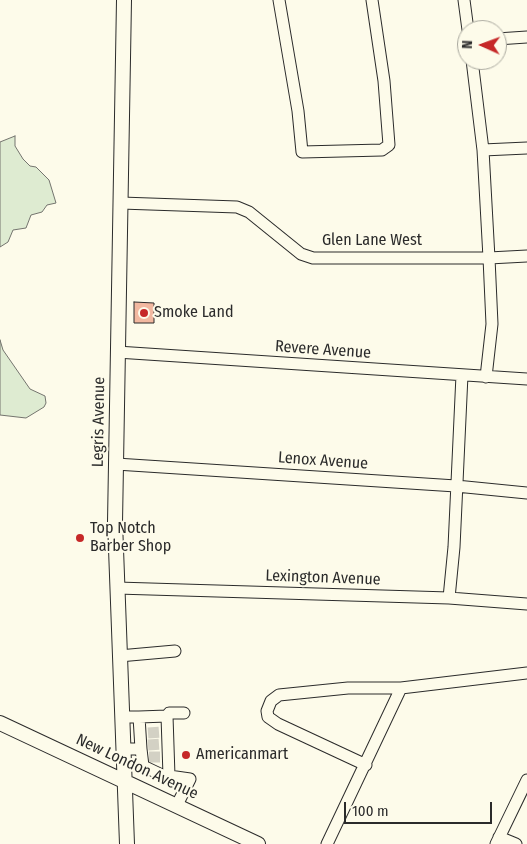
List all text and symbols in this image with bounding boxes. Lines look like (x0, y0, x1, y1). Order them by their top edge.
north arrow (457, 20, 507, 70)
text: N (459, 40, 476, 49)
street label: Glen Lane West (322, 231, 422, 251)
place label: Smoke Land (154, 303, 233, 323)
marker: Smoke Land (138, 307, 150, 319)
street label: Revere Avenue (274, 337, 372, 363)
street label: Legris Avenue (89, 377, 109, 467)
street label: Lenox Avenue (277, 448, 369, 474)
place label: Top Notch Barber Shop (90, 519, 171, 557)
marker: Top Notch Barber Shop (74, 532, 86, 544)
street label: Lexington Avenue (265, 566, 381, 590)
street label: New London Avenue (73, 730, 201, 804)
place label: Americanmart (196, 745, 288, 765)
marker: Americanmart (180, 749, 192, 761)
scale bar (347, 792, 494, 824)
text: 100 m (352, 802, 389, 820)

